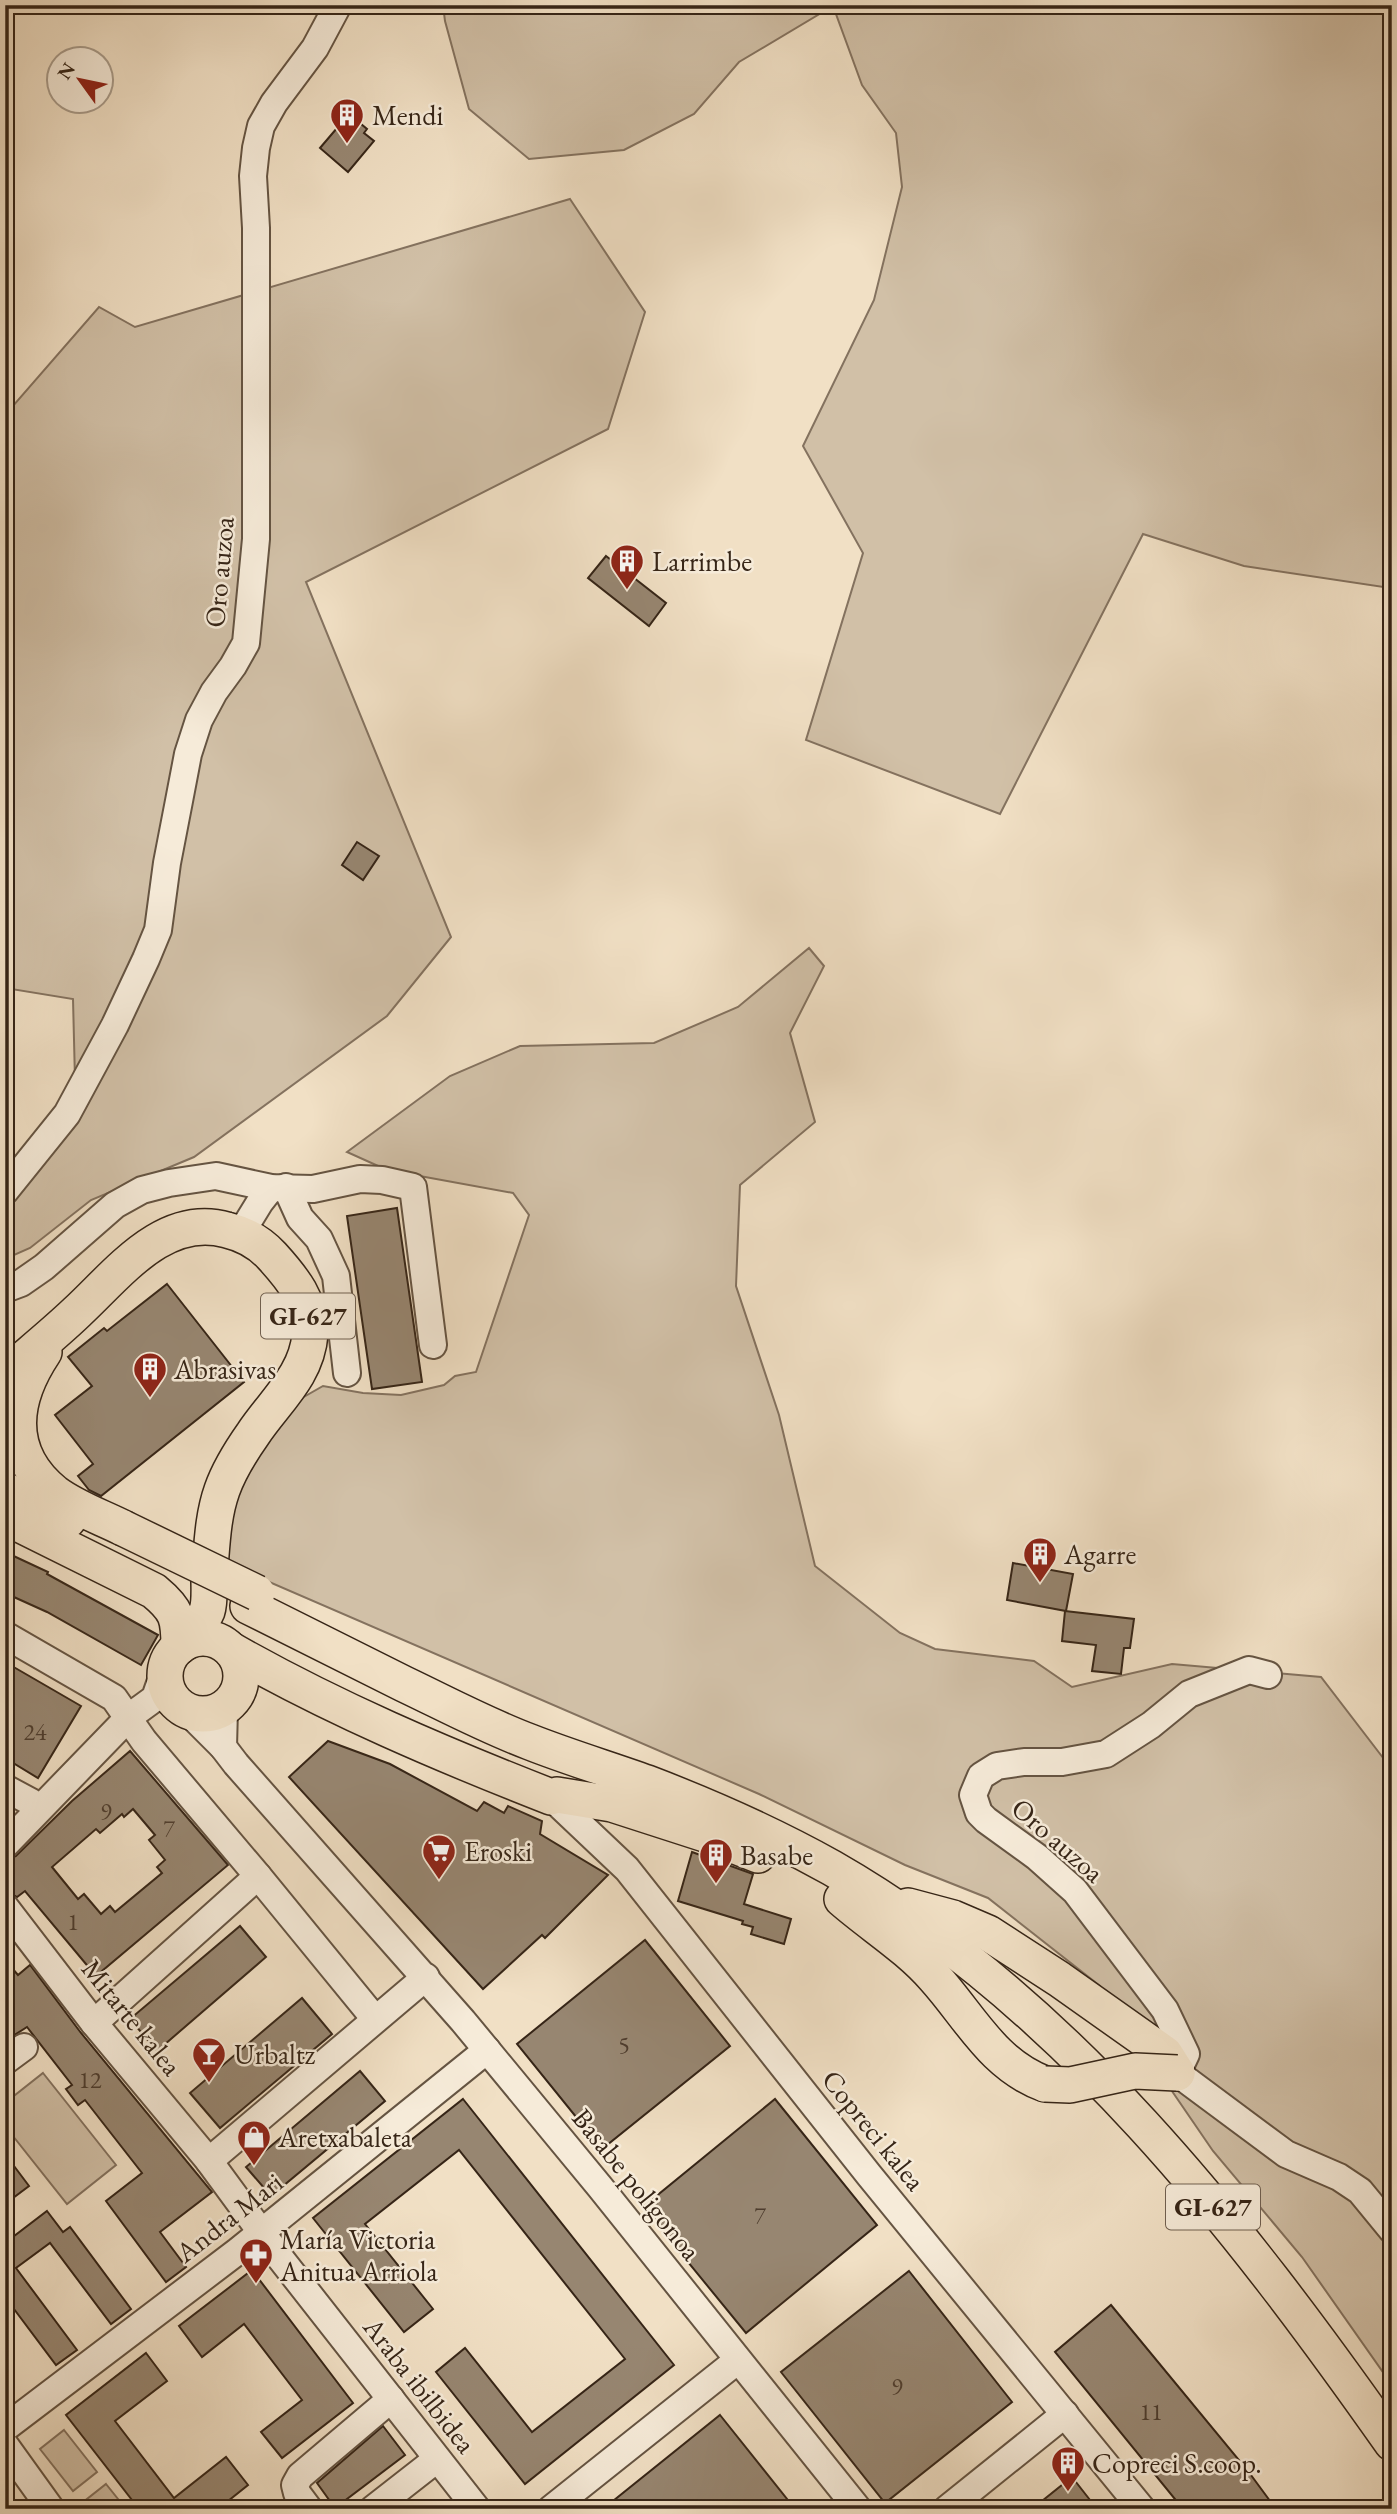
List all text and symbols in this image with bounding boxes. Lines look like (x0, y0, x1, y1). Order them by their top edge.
north arrow (46, 46, 116, 116)
text: N (51, 57, 81, 84)
building icon: Mendi (328, 96, 366, 145)
place label: Mendi (372, 97, 444, 133)
street label: Oro auzoa (196, 514, 242, 629)
building icon: Larrimbe (608, 542, 646, 591)
place label: Larrimbe (652, 543, 752, 579)
road number: GI-627 (261, 1294, 355, 1338)
building icon: Abrasivas (131, 1350, 169, 1399)
place label: Abrasivas (173, 1351, 276, 1387)
building icon: Agarre (1021, 1535, 1059, 1584)
place label: Agarre (1063, 1536, 1136, 1572)
house number: 24 (23, 1716, 47, 1747)
street label: Oro auzoa (1004, 1790, 1112, 1891)
house number: 9 (100, 1796, 112, 1827)
house number: 7 (163, 1813, 175, 1844)
supermarket icon: Eroski (420, 1832, 458, 1881)
place label: Eroski (464, 1833, 532, 1869)
building icon: Basabe (697, 1836, 735, 1885)
place label: Basabe (740, 1837, 813, 1873)
house number: 1 (67, 1906, 79, 1937)
street label: Mitarte kalea (74, 1951, 191, 2083)
house number: 5 (618, 2029, 630, 2060)
bar icon: Urbaltz (190, 2035, 228, 2084)
place label: Urbaltz (234, 2036, 316, 2072)
street label: Copreci kalea (814, 2062, 934, 2198)
house number: 12 (78, 2064, 102, 2095)
street label: Basabe poligonoa (565, 2101, 710, 2268)
shop icon: Aretxabaleta (235, 2118, 273, 2167)
place label: Aretxabaleta (277, 2119, 413, 2155)
street label: Andra Mari (167, 2164, 290, 2271)
road number: GI-627 (1166, 2184, 1260, 2230)
house number: 7 (754, 2200, 766, 2231)
place label: María Victoria Anitua Arriola (279, 2221, 438, 2289)
pharmacy icon: María Victoria Anitua Arriola (237, 2236, 275, 2285)
street label: Araba ibilbidea (355, 2309, 485, 2461)
house number: 9 (891, 2371, 903, 2402)
house number: 11 (1139, 2396, 1163, 2427)
building icon: Copreci S.coop. (1049, 2444, 1087, 2493)
place label: Copreci S.coop. (1092, 2445, 1262, 2481)

